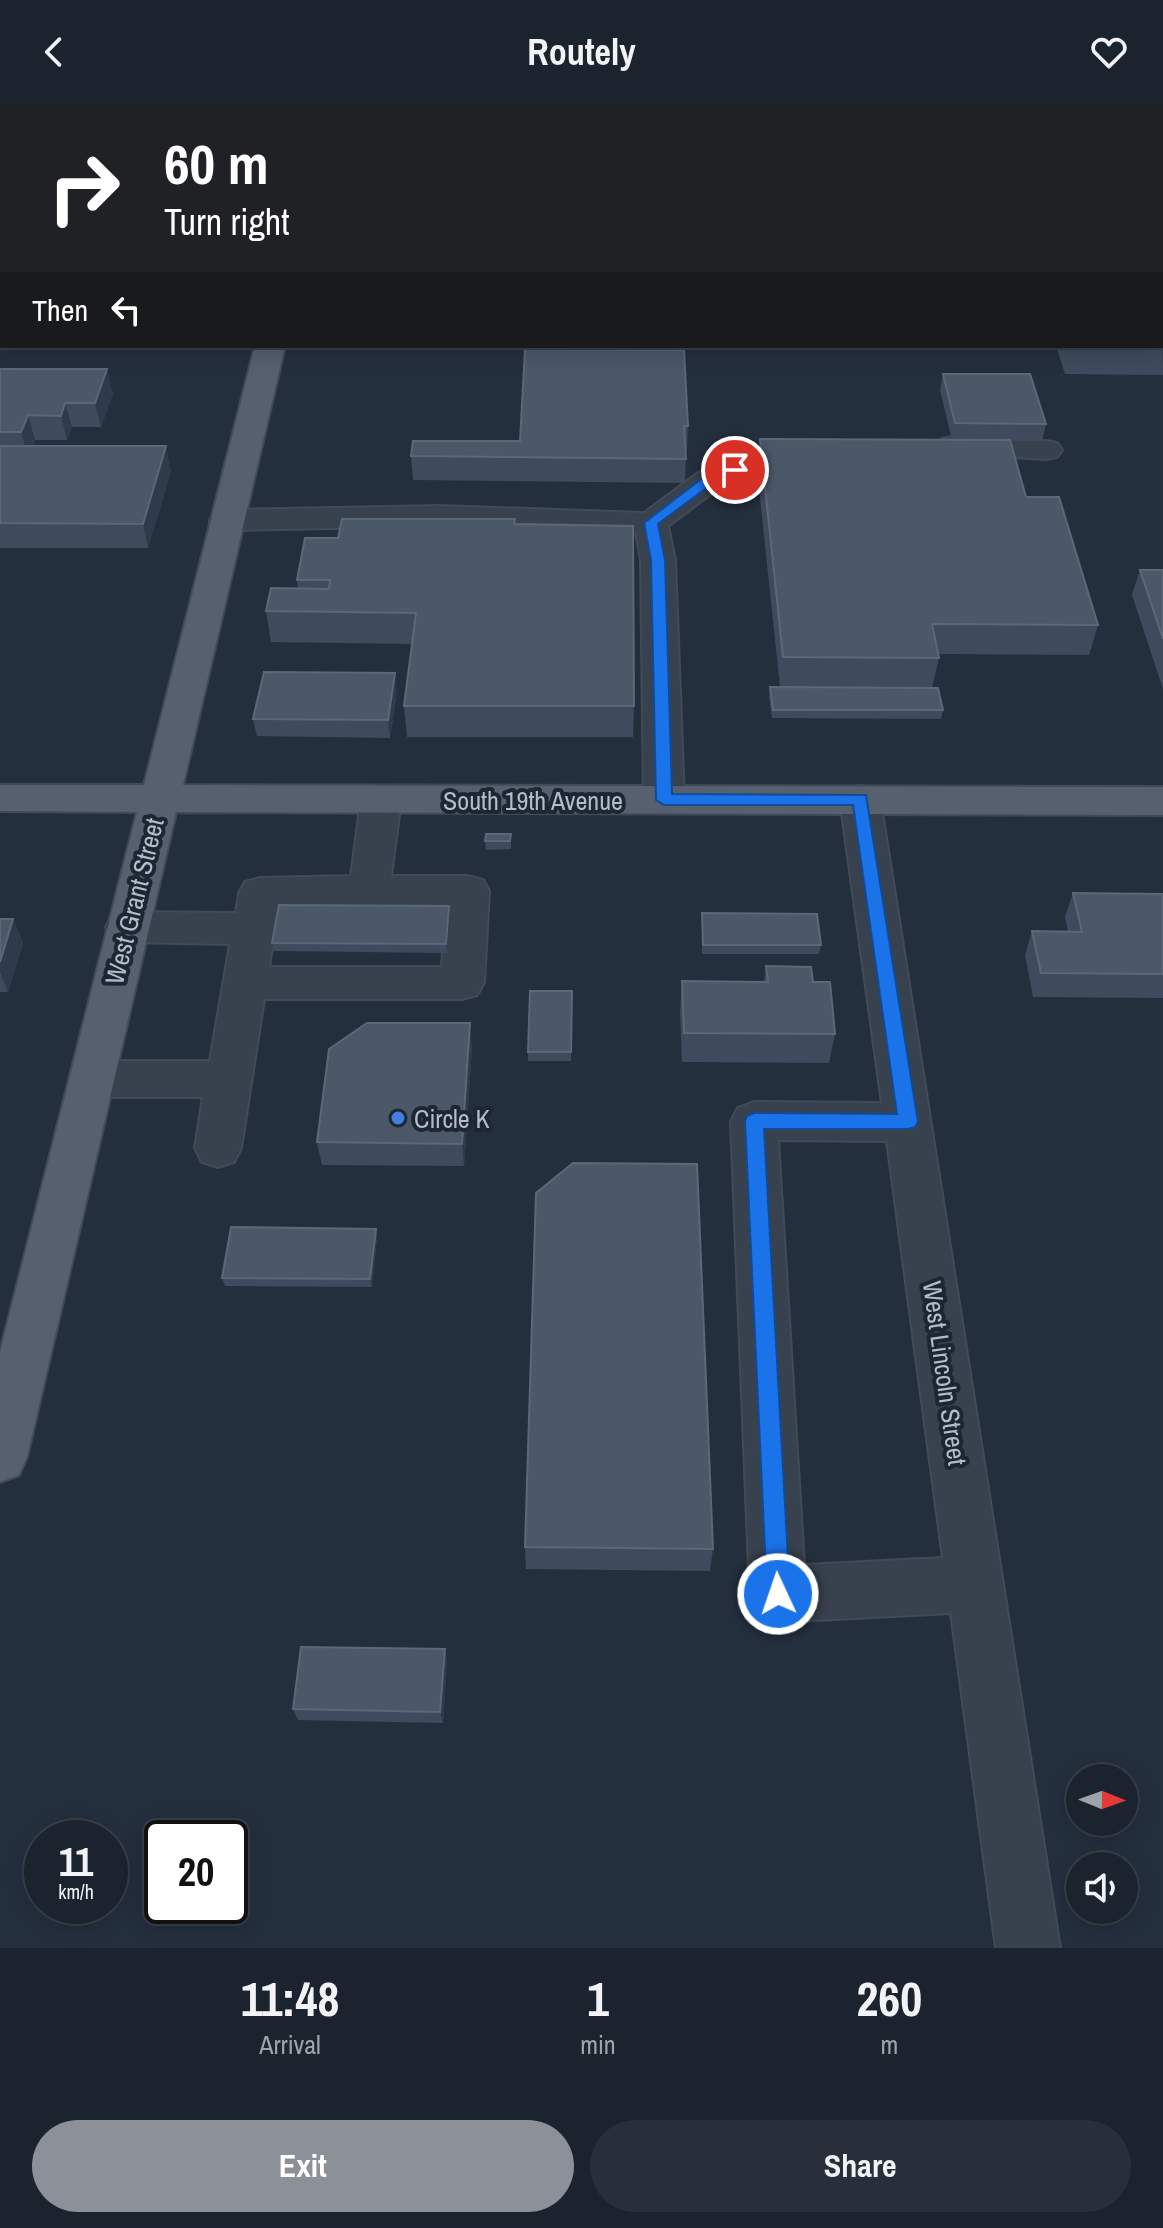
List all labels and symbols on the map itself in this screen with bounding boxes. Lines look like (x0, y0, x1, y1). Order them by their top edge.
pin (701, 436, 769, 504)
street label: South 19th Avenue (443, 783, 623, 818)
street label: West Grant Street (96, 814, 172, 988)
place label: Circle K (414, 1101, 490, 1136)
marker: Circle K (389, 1109, 407, 1127)
street label: West Lincoln Street (915, 1279, 975, 1467)
position arrow (736, 1552, 820, 1636)
north arrow (1066, 1764, 1138, 1836)
speed limit sign: 20 (144, 1820, 248, 1924)

